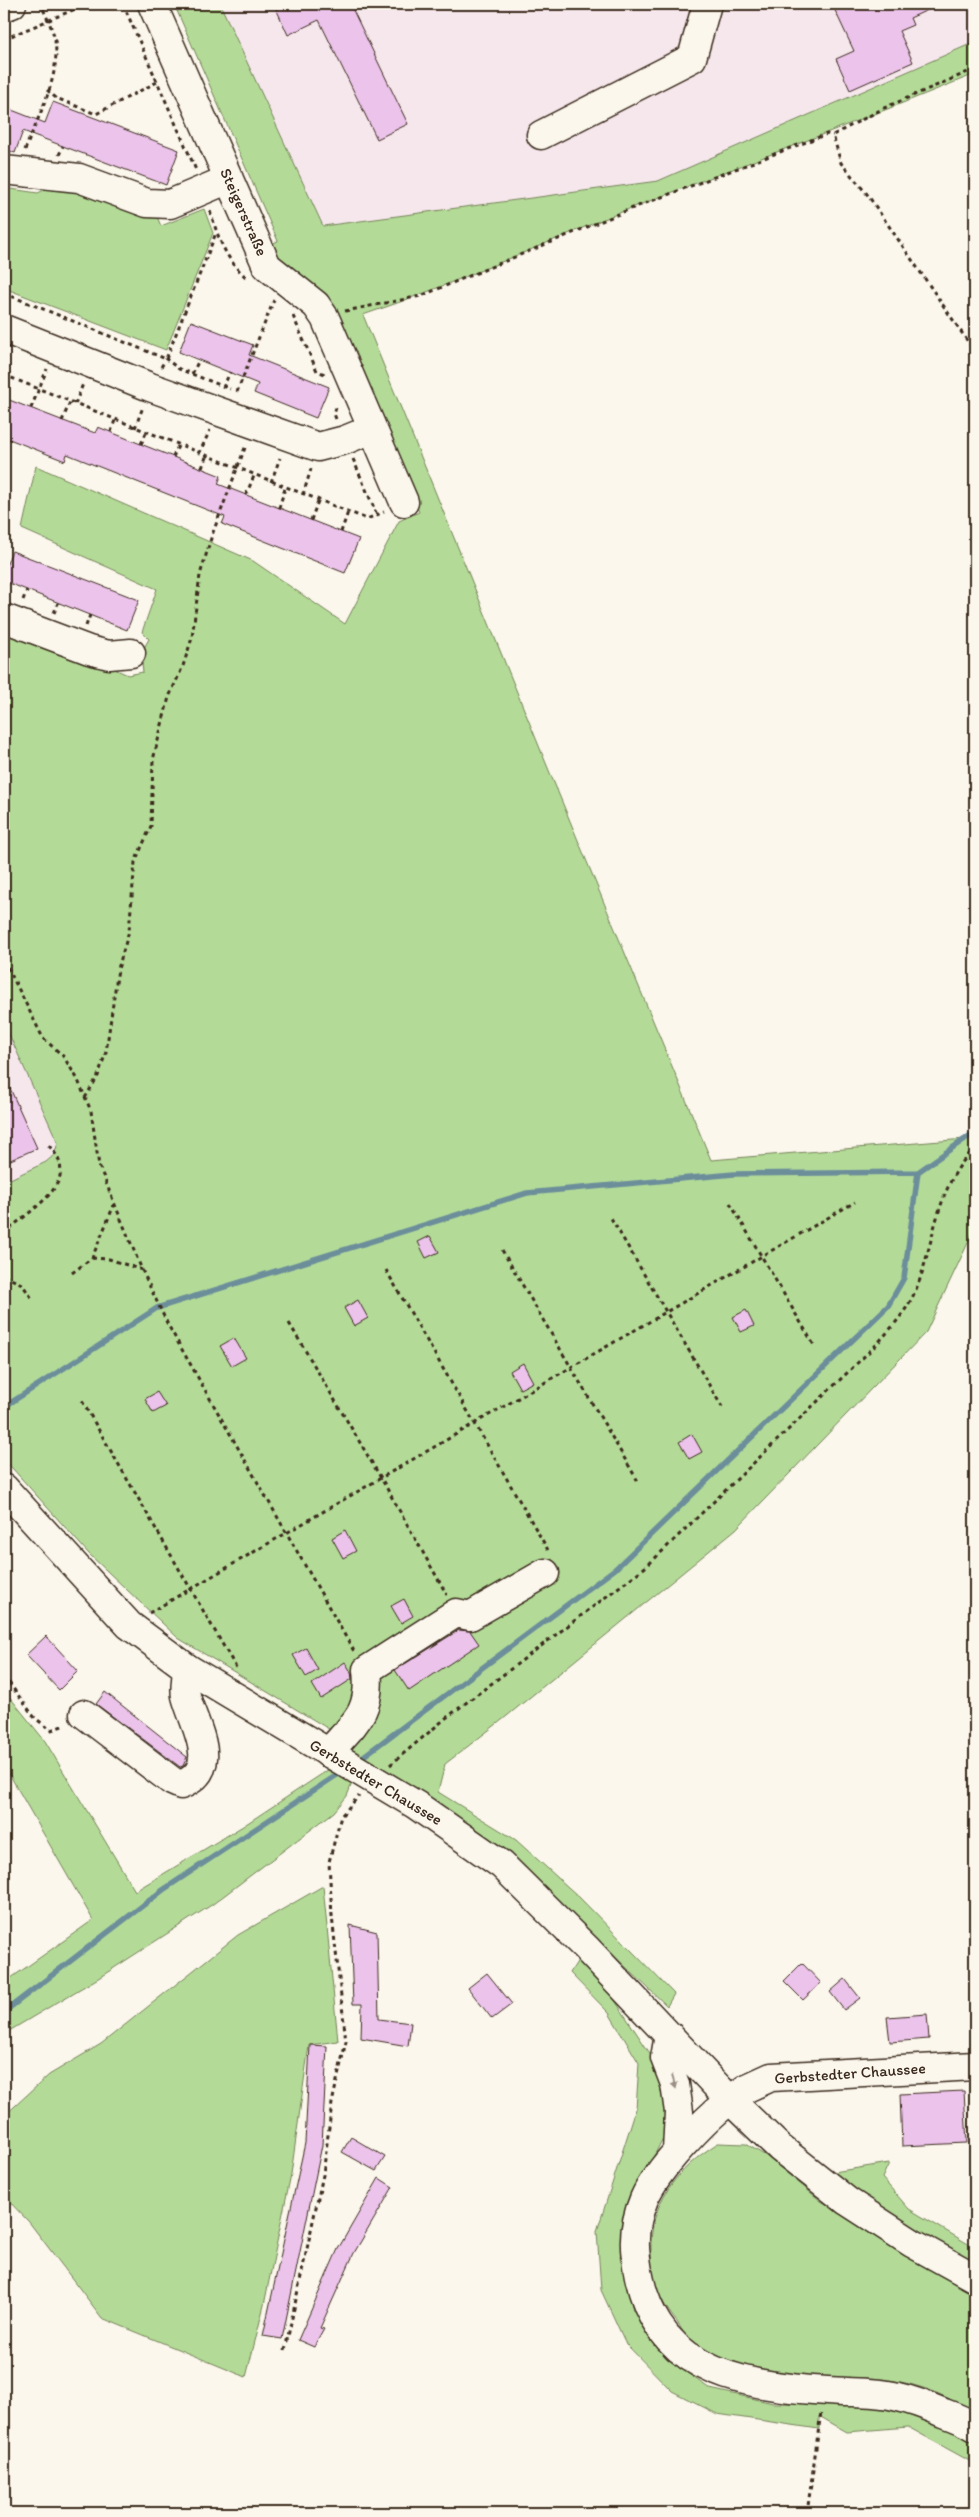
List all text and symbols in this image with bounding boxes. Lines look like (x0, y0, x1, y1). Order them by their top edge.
street label: Steigerstraße (216, 165, 272, 259)
street label: Gerbstedter Chaussee (306, 1735, 446, 1829)
street label: Gerbstedter Chaussee (774, 2058, 926, 2088)
one-way arrow (670, 2075, 678, 2090)

